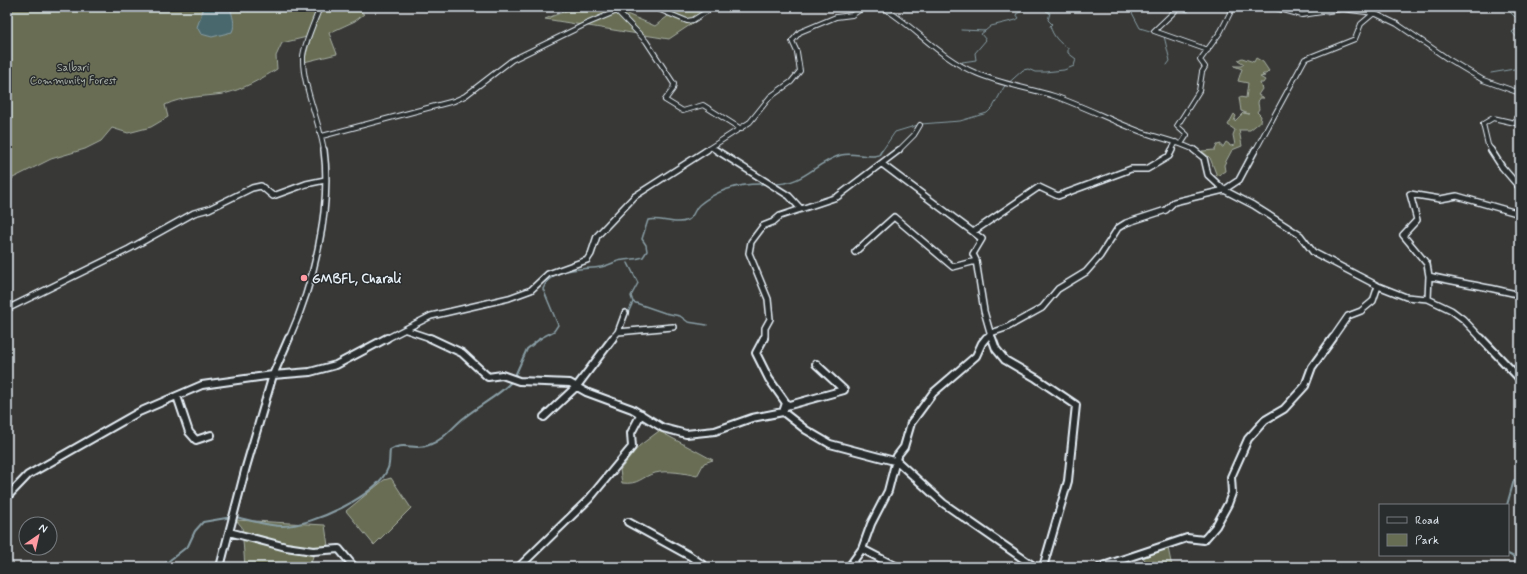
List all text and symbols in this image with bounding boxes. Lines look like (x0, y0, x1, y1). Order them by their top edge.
park label: Salbari Community Forest (30, 61, 117, 88)
place label: GMBFL, Charali (312, 271, 402, 288)
marker: GMBFL, Charali (299, 273, 309, 283)
legend (1379, 504, 1509, 556)
text: Road (1415, 513, 1439, 529)
north arrow (18, 516, 58, 556)
text: N (36, 521, 50, 536)
text: Park (1415, 533, 1439, 549)

